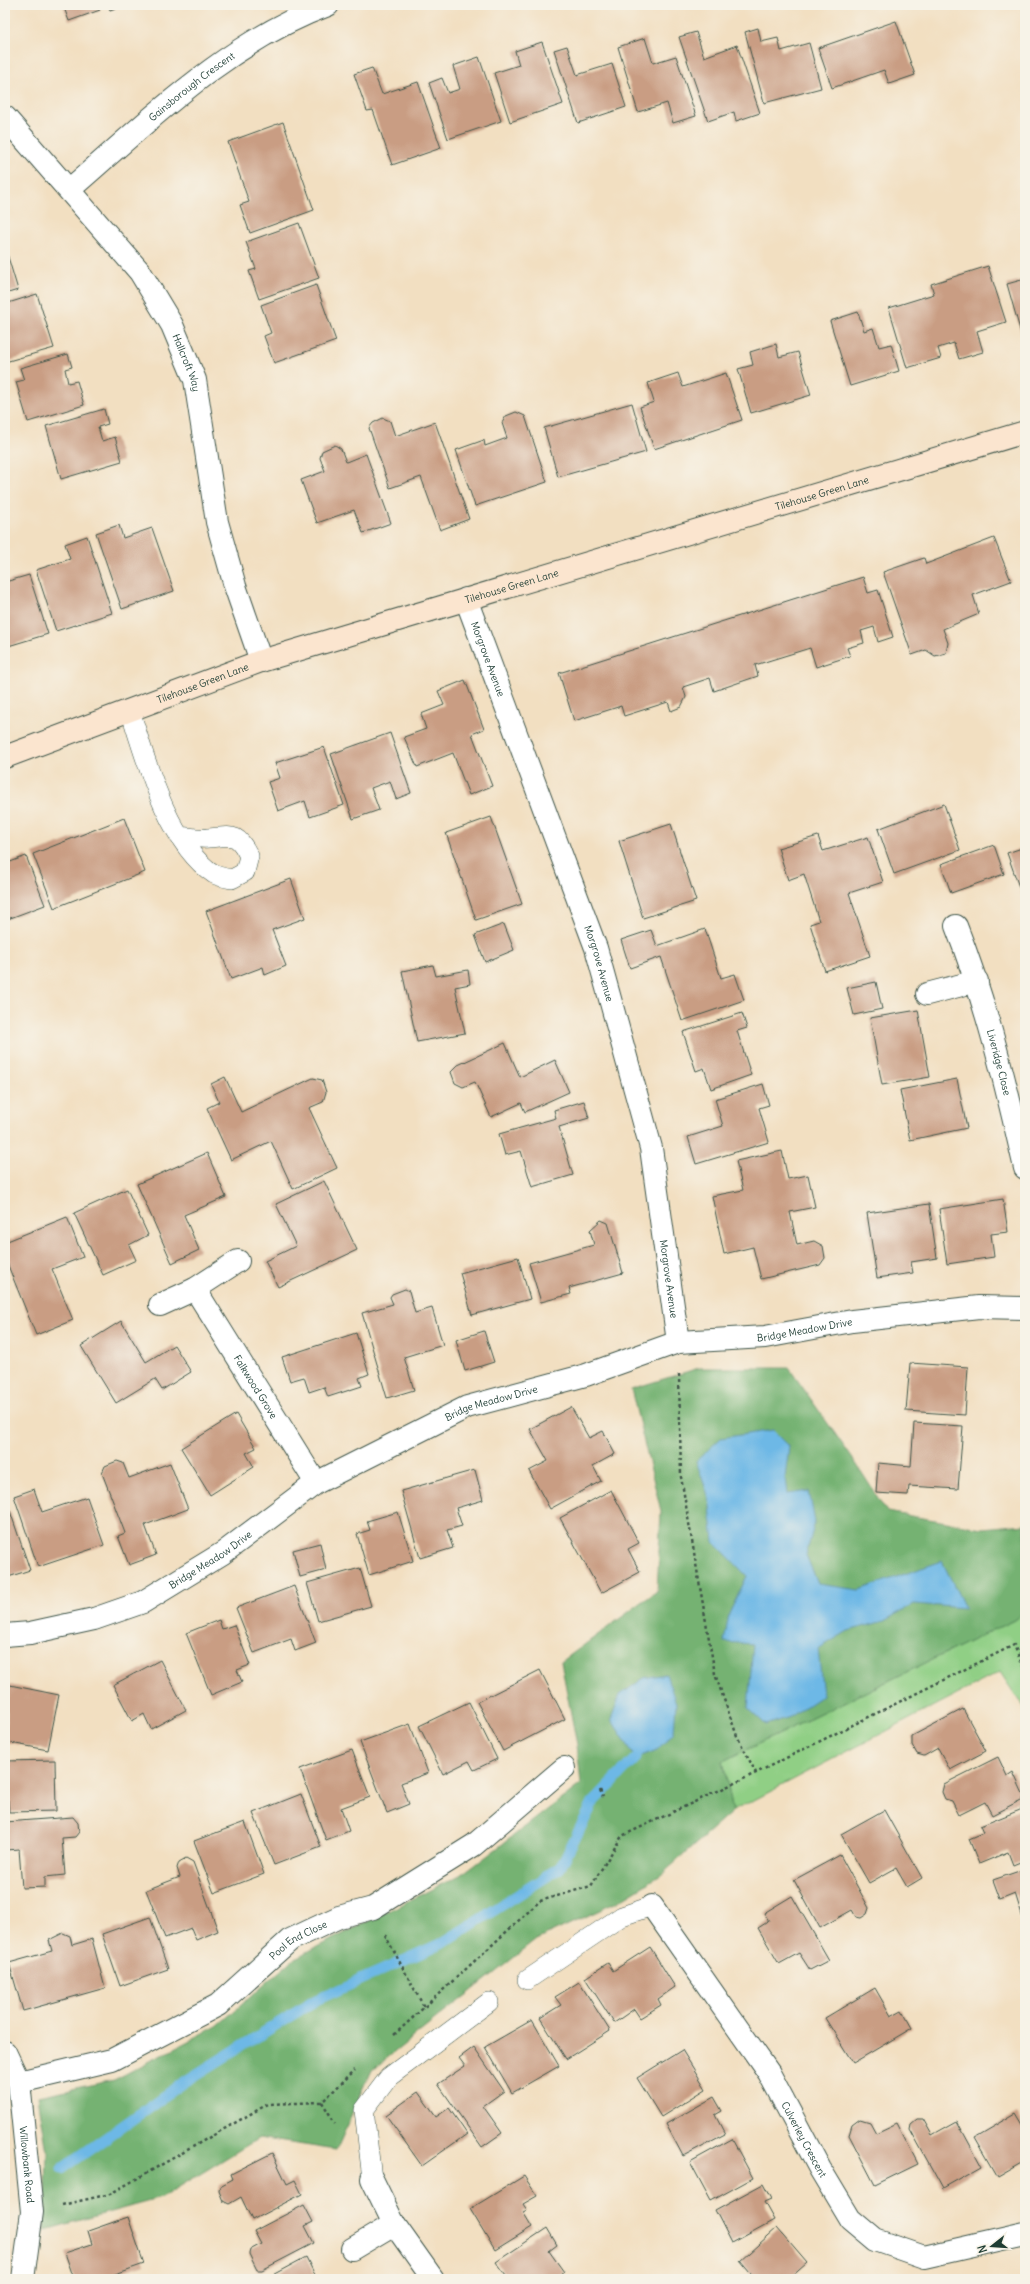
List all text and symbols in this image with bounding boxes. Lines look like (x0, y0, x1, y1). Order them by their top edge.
street label: Gainsborough Crescent (146, 49, 237, 124)
street label: Hallcroft Way (170, 332, 203, 392)
street label: Tilehouse Green Lane (774, 473, 870, 513)
street label: Tilehouse Green Lane (463, 566, 560, 606)
street label: Morgrove Avenue (468, 620, 508, 698)
street label: Tilehouse Green Lane (155, 660, 250, 706)
street label: Morgrove Avenue (582, 923, 617, 1003)
street label: Liveridge Close (984, 1028, 1014, 1097)
street label: Morgrove Avenue (657, 1239, 681, 1319)
street label: Bridge Meadow Drive (756, 1315, 853, 1344)
street label: Falkwood Grove (231, 1352, 281, 1421)
street label: Bridge Meadow Drive (443, 1382, 539, 1424)
street label: Bridge Meadow Drive (166, 1527, 254, 1591)
street label: Pool End Close (266, 1917, 329, 1962)
street label: Culverley Crescent (779, 2099, 830, 2180)
street label: Willowbank Road (17, 2125, 38, 2204)
north arrow (972, 2226, 1012, 2266)
text: N (975, 2243, 990, 2255)

